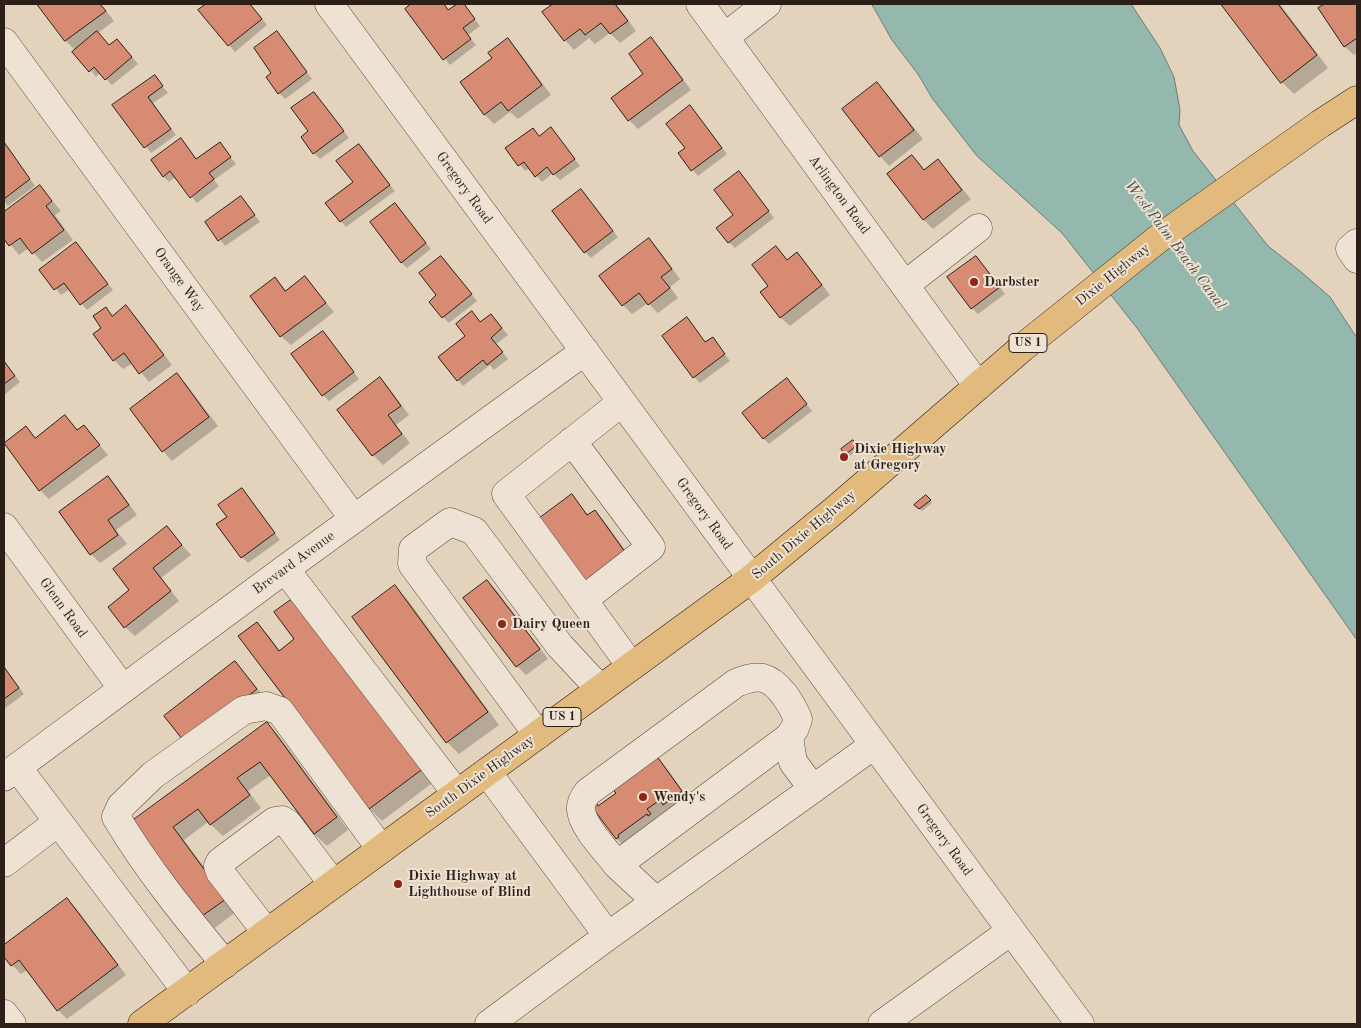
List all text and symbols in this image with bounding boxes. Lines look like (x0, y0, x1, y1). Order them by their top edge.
street label: Gregory Road (432, 149, 496, 227)
street label: Arlington Road (805, 152, 873, 238)
water label: West Palm Beach Canal (1120, 177, 1230, 313)
street label: Dixie Highway (1072, 240, 1154, 310)
street label: Orange Way (150, 244, 208, 316)
place label: Darbster (984, 274, 1039, 290)
marker: Darbster (968, 276, 980, 288)
road number: US 1 (1009, 333, 1047, 352)
place label: Dixie Highway at Gregory (854, 441, 947, 474)
marker: Dixie Highway at Gregory (838, 451, 850, 463)
street label: Gregory Road (672, 475, 736, 553)
street label: South Dixie Highway (749, 487, 859, 583)
street label: Brevard Avenue (250, 528, 338, 598)
street label: Glenn Road (35, 575, 91, 641)
place label: Dairy Queen (512, 616, 590, 632)
marker: Dairy Queen (496, 618, 508, 630)
road number: US 1 (543, 708, 581, 726)
street label: South Dixie Highway (422, 732, 538, 822)
place label: Wendy's (653, 789, 705, 805)
marker: Wendy's (637, 791, 649, 803)
street label: Gregory Road (912, 801, 976, 879)
place label: Dixie Highway at Lighthouse of Blind (408, 868, 531, 900)
marker: Dixie Highway at Lighthouse of Blind (392, 878, 404, 890)

